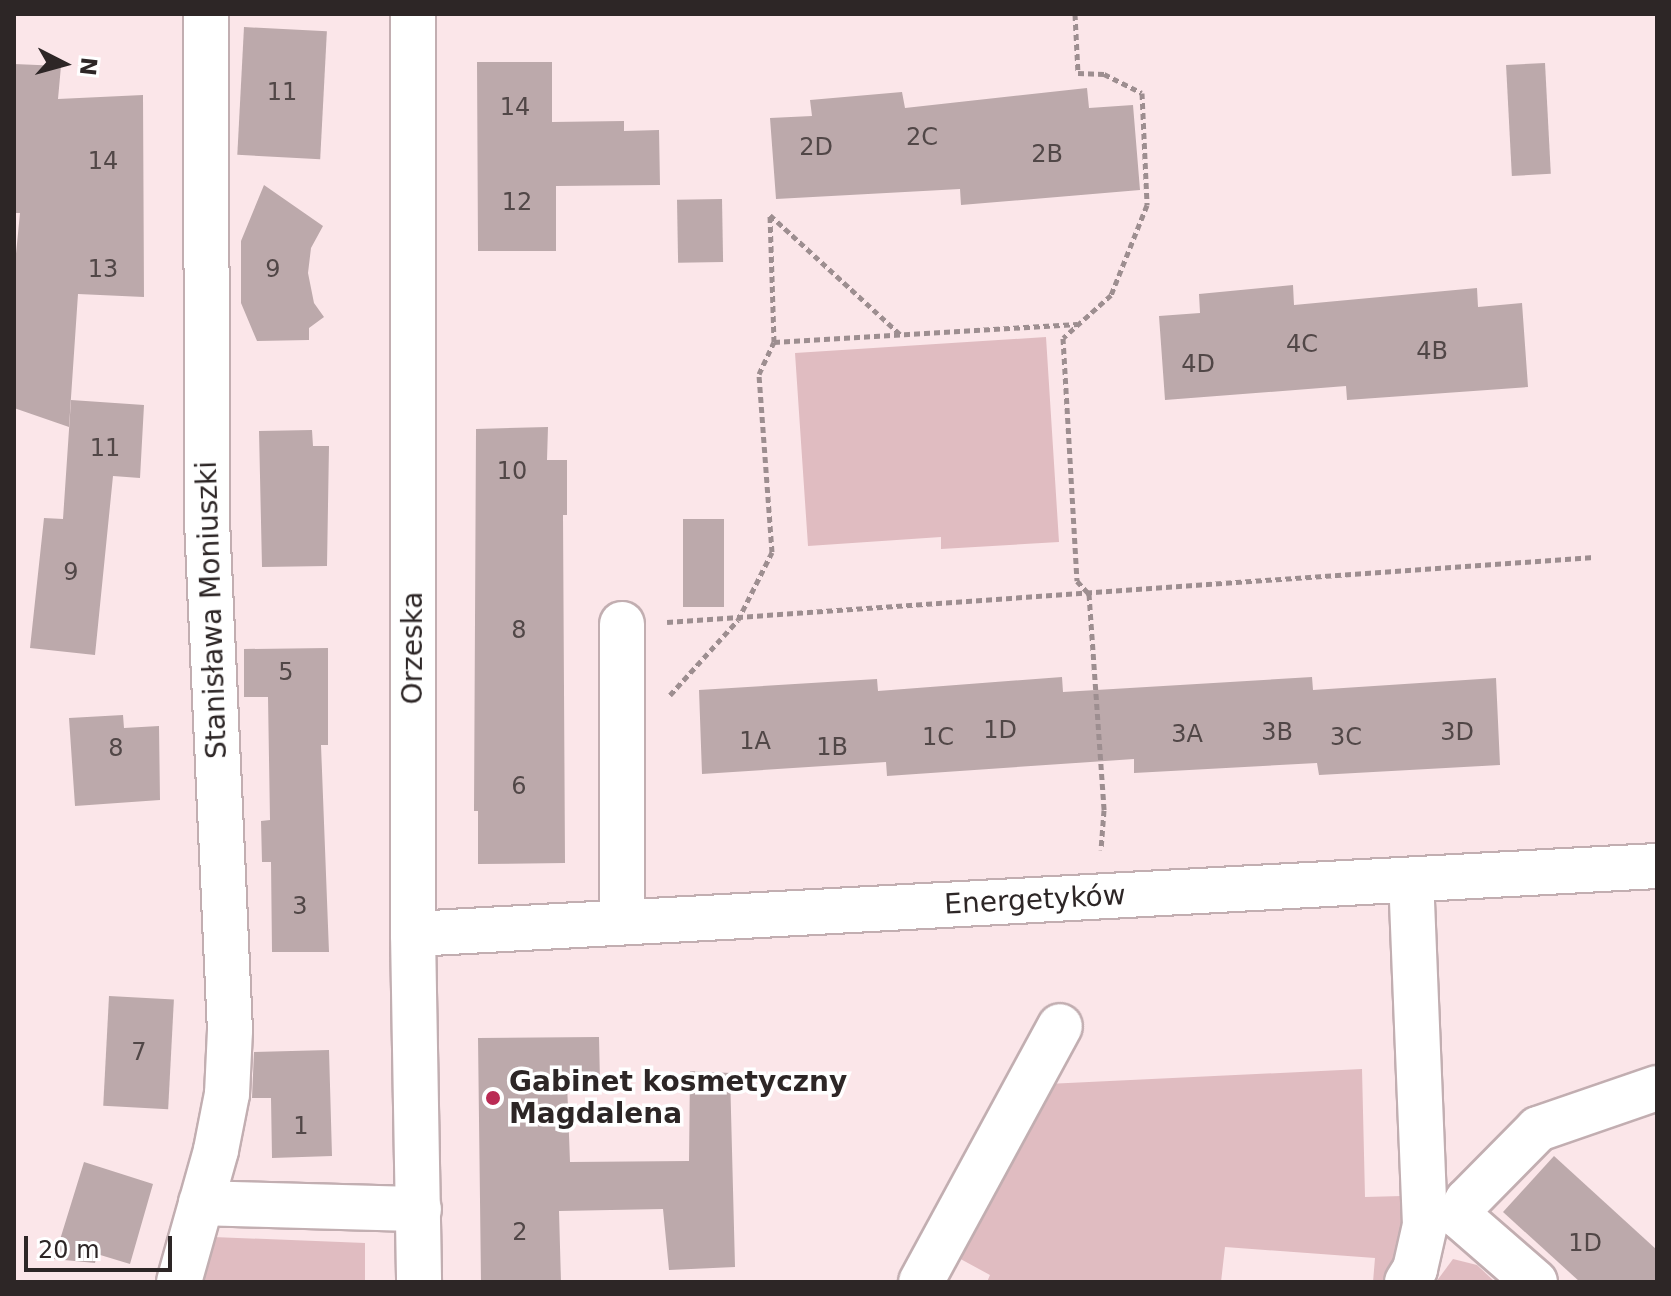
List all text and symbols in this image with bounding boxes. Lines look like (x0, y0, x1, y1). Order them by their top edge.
north arrow (24, 24, 104, 104)
text: N (75, 56, 102, 77)
house number: 11 (267, 79, 297, 107)
house number: 14 (500, 94, 530, 122)
house number: 2C (906, 124, 938, 152)
house number: 2D (799, 134, 833, 162)
house number: 2B (1031, 141, 1063, 169)
house number: 14 (88, 148, 118, 176)
house number: 12 (502, 189, 532, 217)
house number: 13 (88, 256, 118, 284)
house number: 9 (265, 256, 281, 284)
house number: 4C (1286, 331, 1318, 359)
house number: 4B (1416, 338, 1448, 366)
house number: 4D (1181, 351, 1215, 379)
house number: 11 (90, 435, 120, 463)
house number: 10 (497, 458, 527, 486)
street label: Stanisława Moniuszki (190, 461, 234, 759)
house number: 9 (63, 559, 79, 587)
street label: Orzeska (396, 592, 430, 704)
house number: 8 (511, 617, 527, 645)
house number: 5 (278, 659, 294, 687)
house number: 1D (983, 717, 1017, 745)
house number: 3B (1261, 719, 1293, 747)
house number: 3D (1440, 719, 1474, 747)
house number: 3A (1171, 721, 1203, 749)
house number: 1C (922, 724, 954, 752)
house number: 3C (1330, 724, 1362, 752)
house number: 1A (739, 728, 771, 756)
house number: 1B (816, 734, 848, 762)
house number: 8 (108, 735, 124, 763)
house number: 6 (511, 773, 527, 801)
street label: Energetyków (944, 878, 1126, 922)
house number: 3 (292, 893, 308, 921)
house number: 7 (131, 1039, 147, 1067)
place label: Gabinet kosmetyczny Magdalena (509, 1065, 847, 1131)
marker: Gabinet kosmetyczny Magdalena (484, 1089, 502, 1107)
house number: 1 (293, 1113, 309, 1141)
house number: 2 (512, 1219, 528, 1247)
scale bar (28, 1220, 176, 1270)
house number: 1D (1568, 1230, 1602, 1258)
text: 20 m (38, 1236, 100, 1264)

